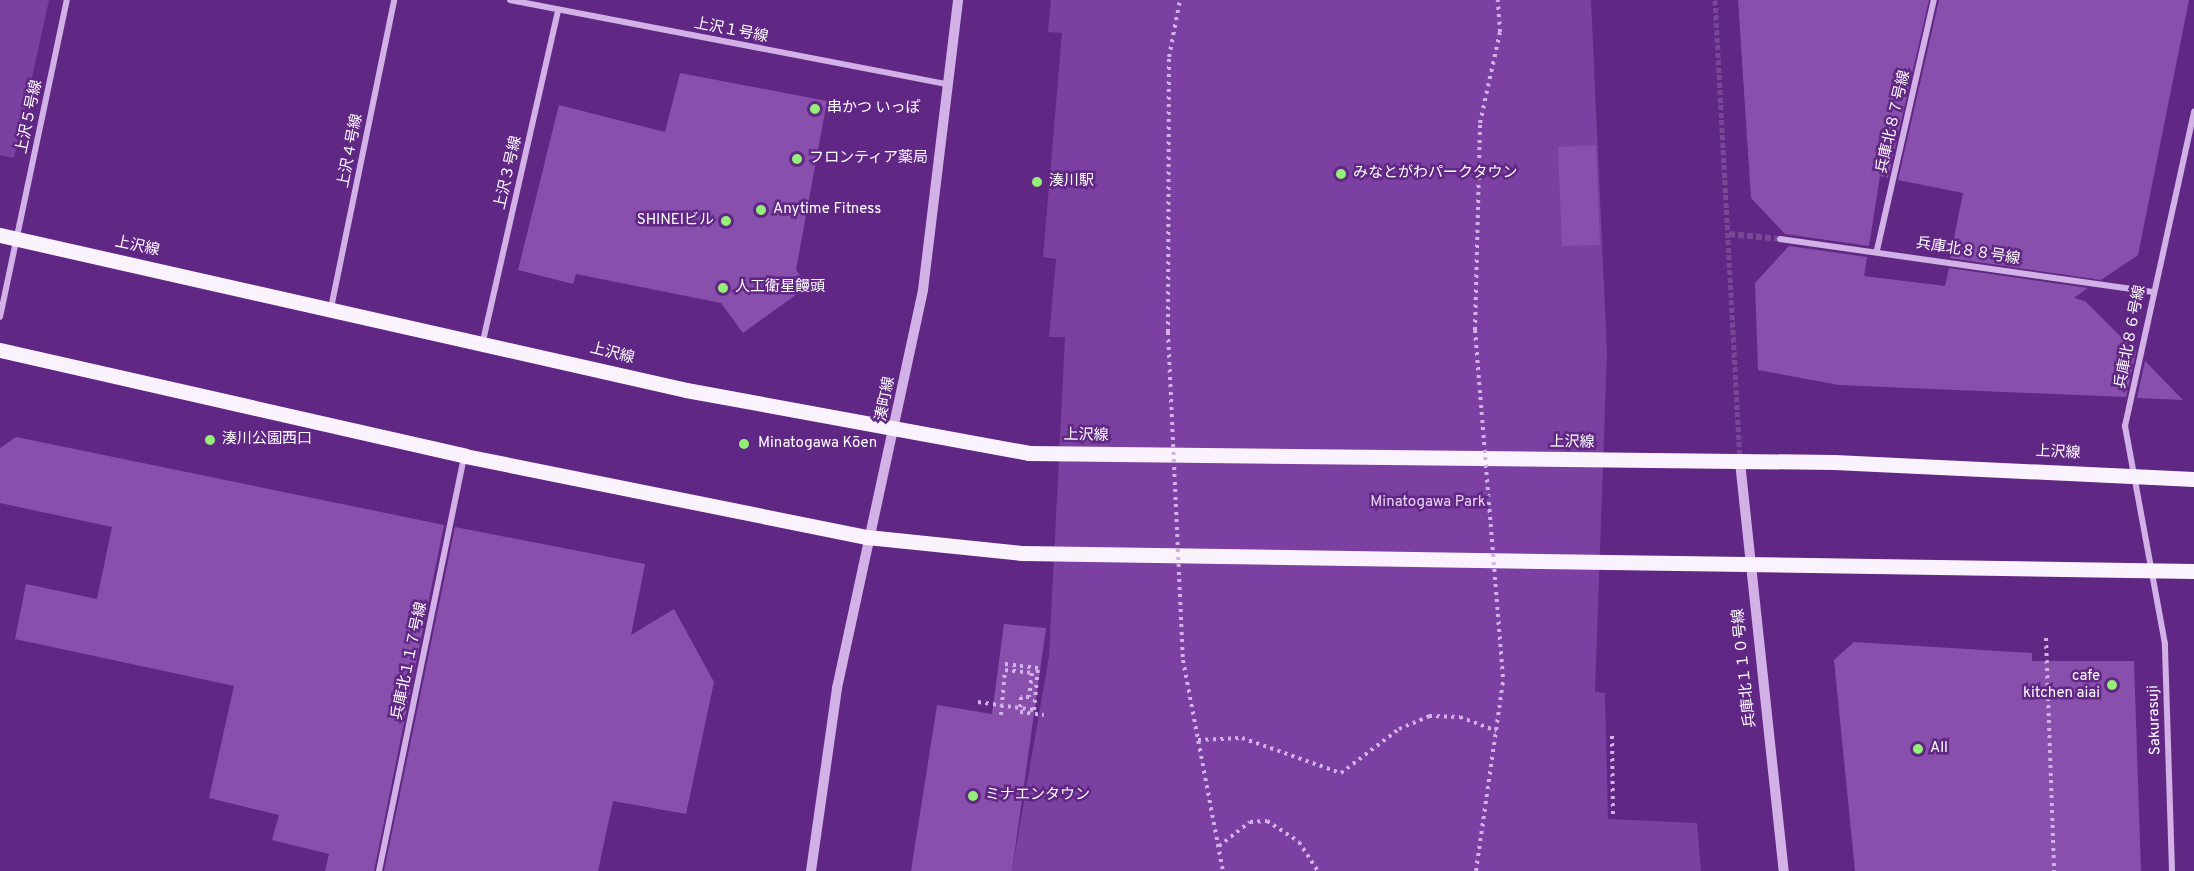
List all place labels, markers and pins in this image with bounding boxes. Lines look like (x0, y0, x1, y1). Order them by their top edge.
place label: 串かつ いっぽ (827, 100, 921, 118)
marker: 串かつ いっぽ (808, 102, 822, 116)
place label: フロンティア薬局 (809, 150, 929, 168)
marker: フロンティア薬局 (790, 152, 804, 166)
place label: みなとがわパークタウン (1353, 165, 1518, 183)
marker: みなとがわパークタウン (1334, 167, 1348, 181)
place label: 湊川駅 (1049, 173, 1094, 191)
marker: 湊川駅 (1030, 175, 1044, 189)
place label: Anytime Fitness (773, 201, 881, 219)
marker: Anytime Fitness (754, 203, 768, 217)
place label: SHINEIビル (637, 212, 714, 230)
marker: SHINEIビル (719, 214, 733, 228)
place label: 人工衛星饅頭 (735, 279, 825, 297)
marker: 人工衛星饅頭 (716, 281, 730, 295)
place label: 湊川公園西口 (222, 431, 312, 449)
marker: 湊川公園西口 (203, 433, 217, 447)
marker: Minatogawa Kōen (735, 435, 753, 453)
place label: Minatogawa Kōen (758, 435, 877, 453)
place label: cafe kitchen aiai (2023, 667, 2100, 702)
marker: cafe kitchen aiai (2105, 678, 2119, 692)
place label: All (1930, 740, 1948, 758)
marker: All (1911, 742, 1925, 756)
place label: ミナエンタウン (985, 787, 1090, 805)
marker: ミナエンタウン (966, 789, 980, 803)

